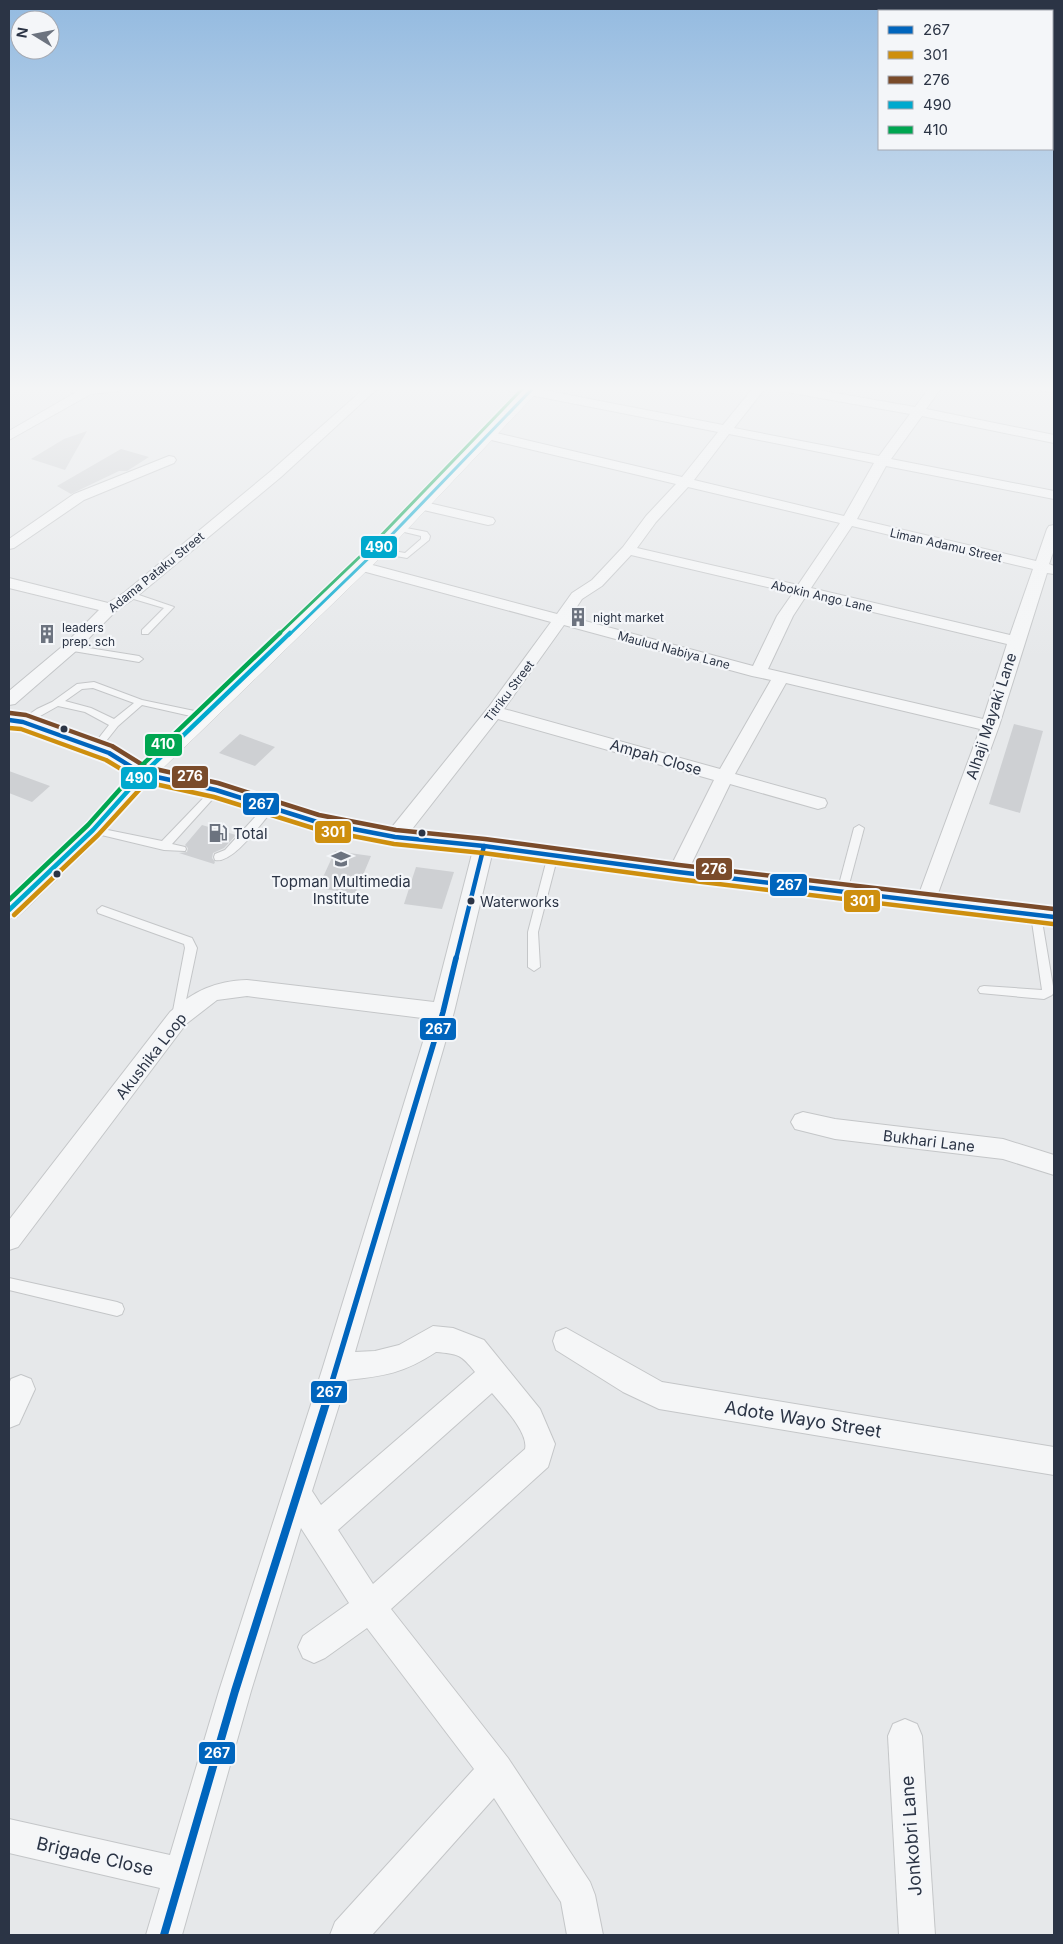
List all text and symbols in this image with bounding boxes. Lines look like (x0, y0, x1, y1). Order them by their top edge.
north arrow (10, 10, 60, 60)
legend (878, 10, 1053, 150)
text: 267 (923, 20, 950, 39)
text: N (12, 26, 31, 39)
text: 301 (923, 45, 948, 64)
text: 276 (923, 70, 950, 89)
text: 490 (923, 95, 951, 114)
text: 410 (923, 120, 948, 139)
street label: Liman Adamu Street (888, 525, 1004, 565)
street label: Adama Pataku Street (105, 529, 207, 615)
line badge: 490 (360, 535, 398, 559)
text: 490 (365, 538, 393, 555)
street label: Abokin Ango Lane (770, 577, 874, 615)
building icon: night market (567, 606, 589, 628)
place label: night market (593, 610, 664, 625)
place label: leaders prep. sch (62, 620, 115, 649)
building icon: leaders prep. sch (36, 623, 58, 645)
street label: Maulud Nabiya Lane (616, 628, 732, 672)
street label: Alhaji Mayaki Lane (962, 650, 1020, 782)
street label: Titriku Street (481, 657, 537, 725)
unlabelled marker (59, 724, 69, 734)
line badge: 410 (144, 733, 183, 757)
text: 410 (151, 735, 175, 752)
street label: Ampah Close (608, 735, 704, 779)
line badge: 276 (171, 765, 209, 789)
line badge: 490 (120, 766, 158, 790)
text: 276 (177, 767, 203, 784)
text: 490 (125, 769, 153, 786)
line badge: 267 (242, 792, 280, 816)
text: 267 (248, 795, 274, 812)
line badge: 301 (314, 820, 352, 844)
fuel station icon: Total (207, 822, 229, 844)
text: 301 (321, 823, 345, 840)
place label: Total (233, 824, 268, 843)
unlabelled marker (417, 828, 427, 838)
school or university icon: Topman Multimedia Institute (330, 848, 352, 870)
line badge: 276 (695, 857, 733, 881)
text: 276 (701, 860, 727, 877)
unlabelled marker (52, 869, 62, 879)
place label: Topman Multimedia Institute (271, 872, 411, 908)
line badge: 267 (769, 873, 808, 897)
text: 267 (776, 876, 802, 893)
line badge: 301 (843, 889, 881, 913)
text: 301 (850, 892, 874, 909)
place label: Waterworks (480, 893, 559, 910)
marker: Waterworks (466, 896, 476, 906)
street label: Akushika Loop (111, 1009, 191, 1103)
line badge: 267 (419, 1017, 457, 1041)
text: 267 (425, 1020, 451, 1037)
street label: Bukhari Lane (882, 1126, 976, 1156)
line badge: 267 (310, 1380, 348, 1404)
text: 267 (316, 1383, 342, 1400)
street label: Adote Wayo Street (723, 1396, 883, 1442)
line badge: 267 (198, 1741, 236, 1765)
text: 267 (204, 1744, 230, 1761)
street label: Jonkobri Lane (896, 1775, 926, 1897)
street label: Brigade Close (35, 1832, 155, 1880)

